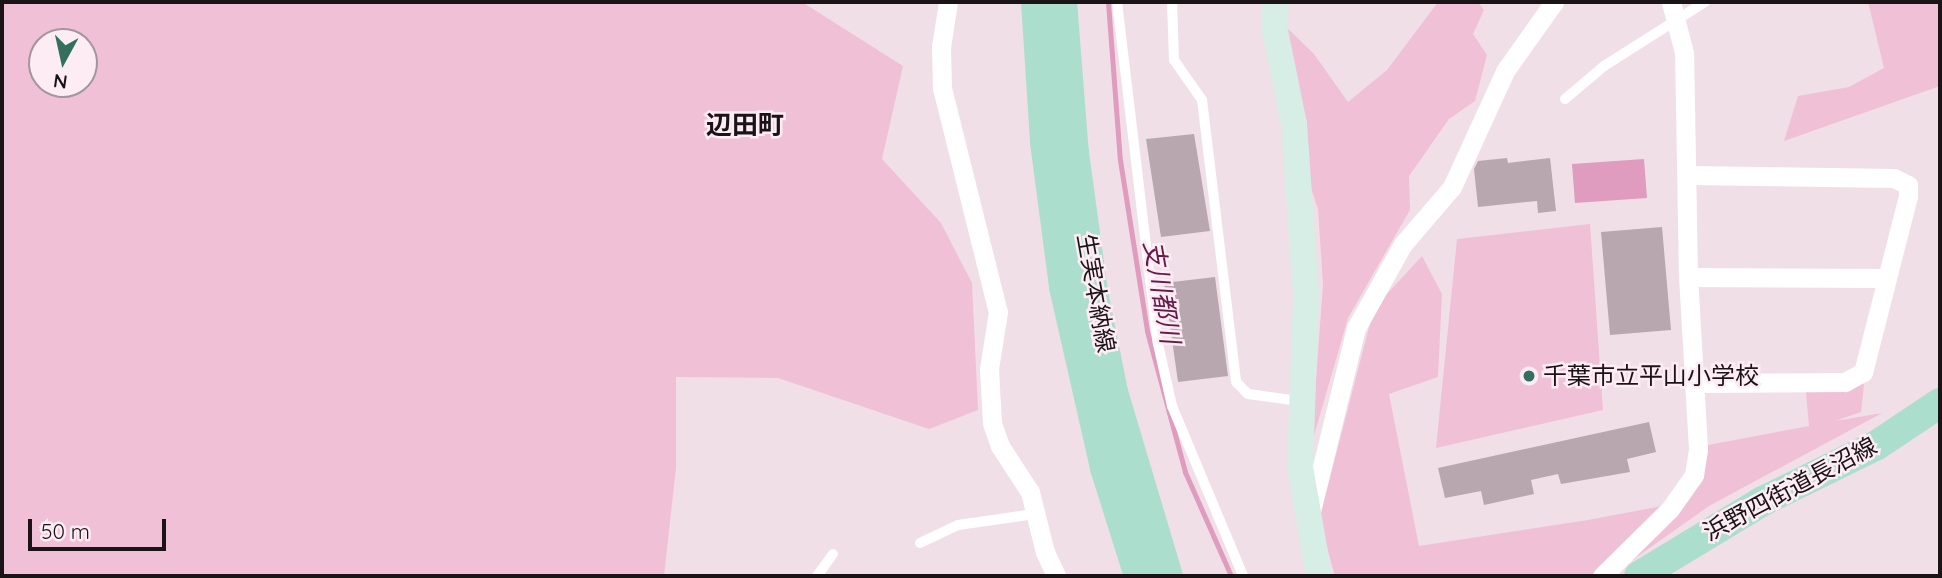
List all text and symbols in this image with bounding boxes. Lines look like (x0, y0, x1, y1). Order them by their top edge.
north arrow (28, 28, 98, 98)
text: N (52, 69, 69, 95)
district label: 辺田町 (706, 109, 784, 141)
street label: 生実本納線 (1071, 231, 1121, 355)
water label: 支川都川 (1138, 238, 1186, 346)
place label: 千葉市立平山小学校 (1543, 362, 1759, 390)
marker: 千葉市立平山小学校 (1521, 368, 1537, 384)
street label: 浜野四街道長沼線 (1698, 431, 1882, 547)
scale bar (32, 504, 170, 548)
text: 50 m (41, 518, 90, 544)

